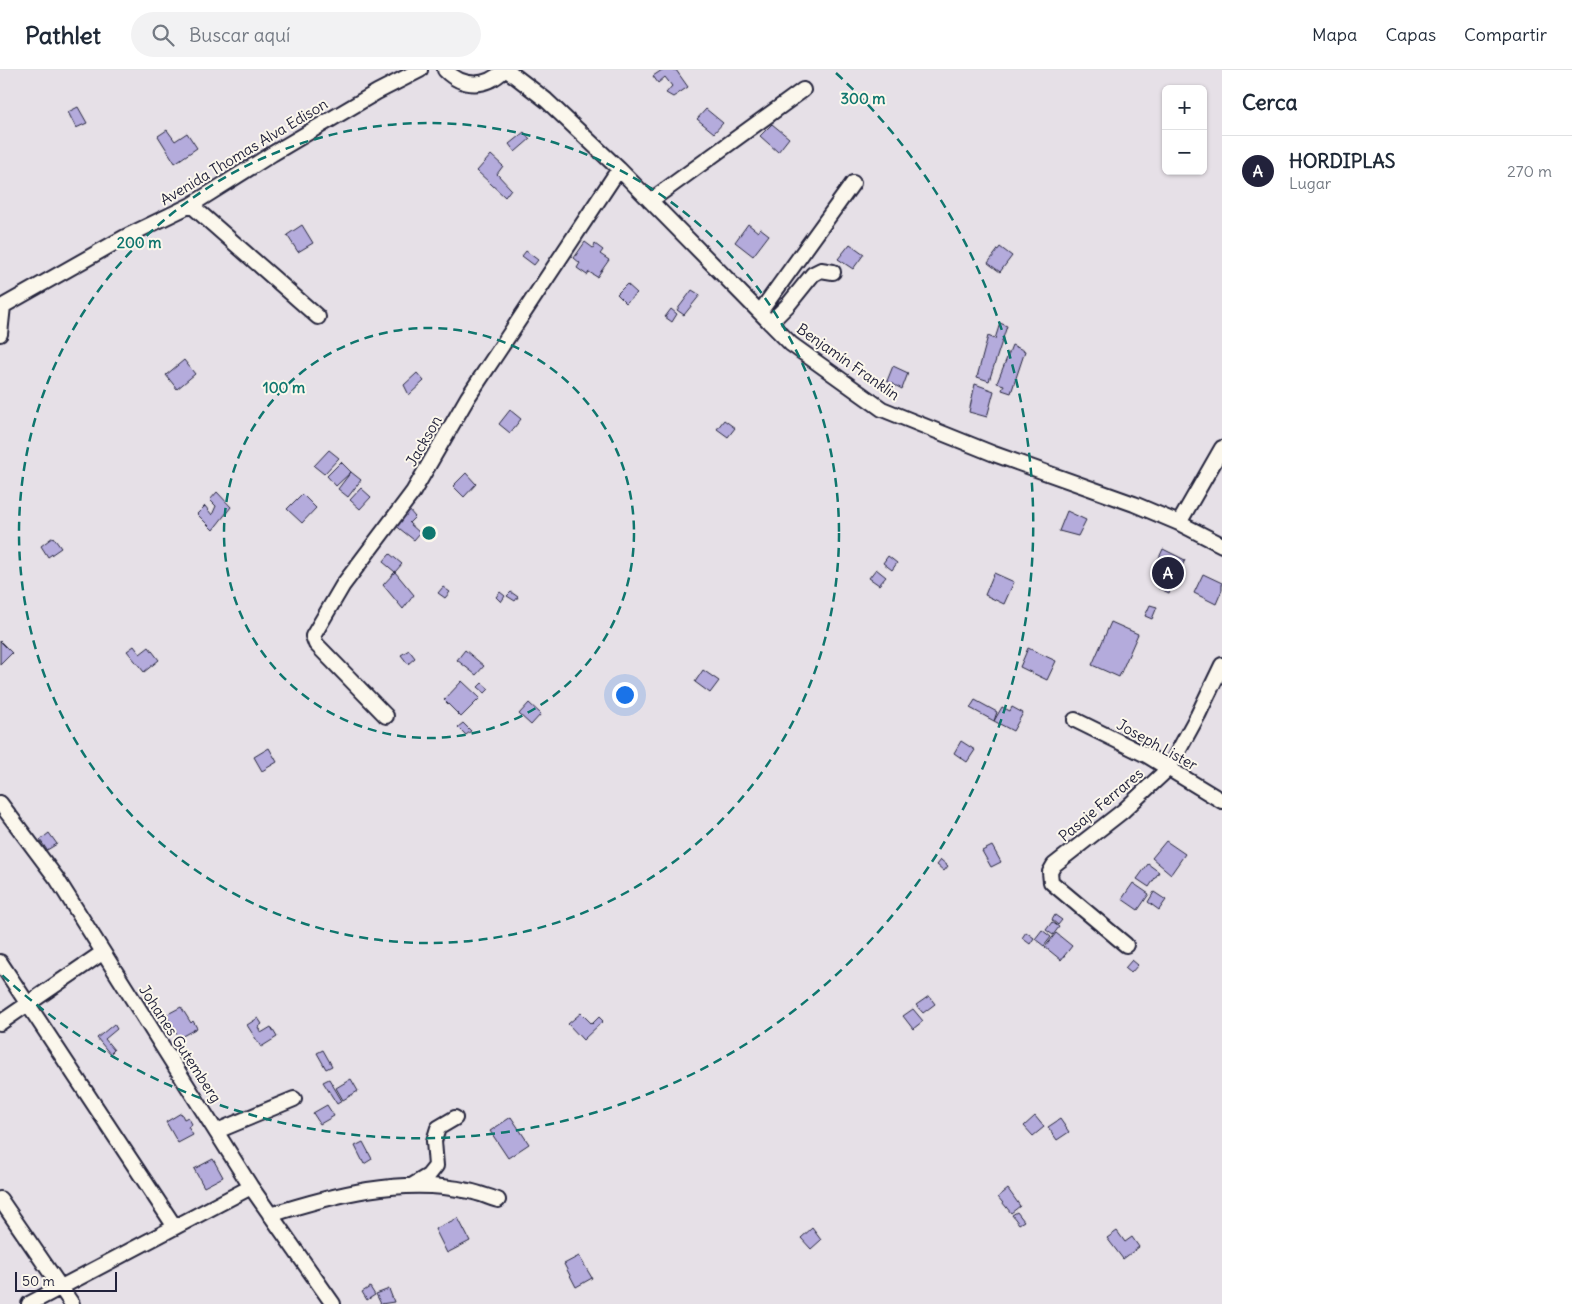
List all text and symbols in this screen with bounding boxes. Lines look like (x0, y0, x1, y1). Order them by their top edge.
search box (131, 12, 481, 57)
text: Pathlet (25, 20, 101, 50)
icon: search (149, 21, 177, 49)
text: Buscar aquí (189, 23, 290, 47)
text: Mapa (1312, 23, 1357, 46)
text: Capas (1385, 23, 1436, 46)
text: Compartir (1464, 23, 1547, 46)
map controls (1162, 85, 1207, 175)
button: + (1162, 85, 1207, 130)
text: 300 m (841, 89, 886, 108)
text: Cerca (1242, 89, 1297, 116)
street label: Avenida Thomas Alva Edison (157, 94, 331, 209)
button: − (1162, 130, 1207, 175)
text: HORDIPLAS (1289, 149, 1395, 173)
text: A (1253, 161, 1263, 181)
text: 270 m (1507, 161, 1552, 181)
text: Lugar (1289, 173, 1331, 193)
text: 200 m (117, 233, 161, 252)
street label: Benjamín Franklin (793, 319, 904, 404)
text: 100 m (263, 378, 305, 397)
street label: Jackson (402, 412, 446, 469)
centre of rings (420, 524, 438, 542)
pin: A (1152, 554, 1184, 592)
your location (612, 682, 638, 708)
street label: Joseph Lister (1114, 715, 1201, 774)
street label: Pasaje Ferrares (1055, 764, 1147, 846)
street label: Johanes Gutemberg (135, 981, 226, 1106)
scale bar (15, 1269, 118, 1292)
text: 50 m (22, 1272, 55, 1290)

